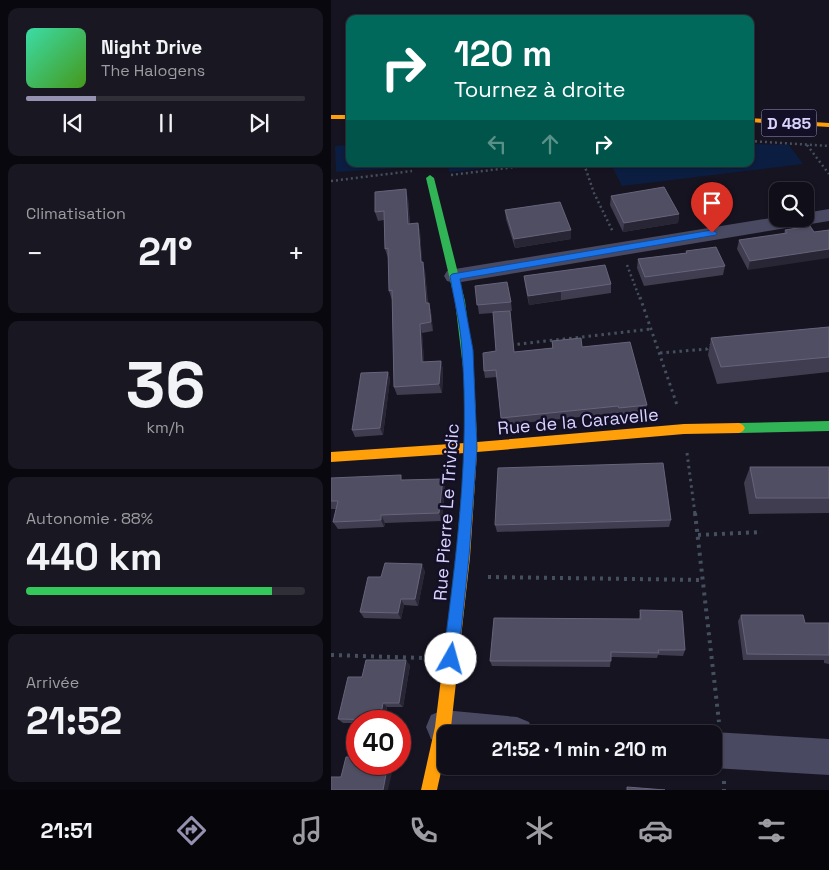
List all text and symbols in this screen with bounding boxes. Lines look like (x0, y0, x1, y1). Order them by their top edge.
text: 120 m (454, 32, 552, 76)
text: Night Drive (101, 35, 202, 60)
icon: right (371, 35, 436, 100)
text: The Halogens (101, 60, 205, 81)
text: Tournez à droite (454, 75, 625, 103)
icon: previous (59, 109, 87, 137)
icon: pause (152, 109, 180, 137)
icon: next (245, 109, 273, 137)
road number: D 485 (761, 110, 817, 136)
icon: left (483, 130, 511, 158)
icon: ahead (536, 130, 564, 158)
icon: right (589, 130, 617, 158)
pin (691, 182, 733, 233)
map controls (769, 182, 814, 227)
button: search (769, 182, 814, 227)
icon: arrive (698, 189, 726, 217)
text: Climatisation (26, 203, 126, 224)
text: 21° (138, 228, 193, 276)
text: − (26, 235, 43, 271)
text: + (288, 235, 305, 271)
text: 36 (126, 343, 205, 426)
street label: Rue de la Caravelle (496, 402, 660, 440)
text: km/h (146, 417, 185, 438)
street label: Rue Pierre Le Trividic (428, 422, 464, 602)
text: Autonomie · 88% (26, 508, 153, 529)
text: 440 km (26, 533, 163, 581)
position arrow (424, 632, 476, 684)
text: Arrivée (26, 672, 79, 693)
text: 21:52 (26, 697, 122, 745)
speed limit sign: 40 (346, 710, 411, 775)
text: 21:52 · 1 min · 210 m (492, 737, 667, 762)
icon: directions (174, 813, 209, 848)
icon: music (290, 813, 325, 848)
icon: phone (406, 813, 441, 848)
icon: climate (522, 813, 557, 848)
icon: car (638, 813, 673, 848)
icon: filters (754, 813, 789, 848)
text: 21:51 (40, 816, 93, 844)

